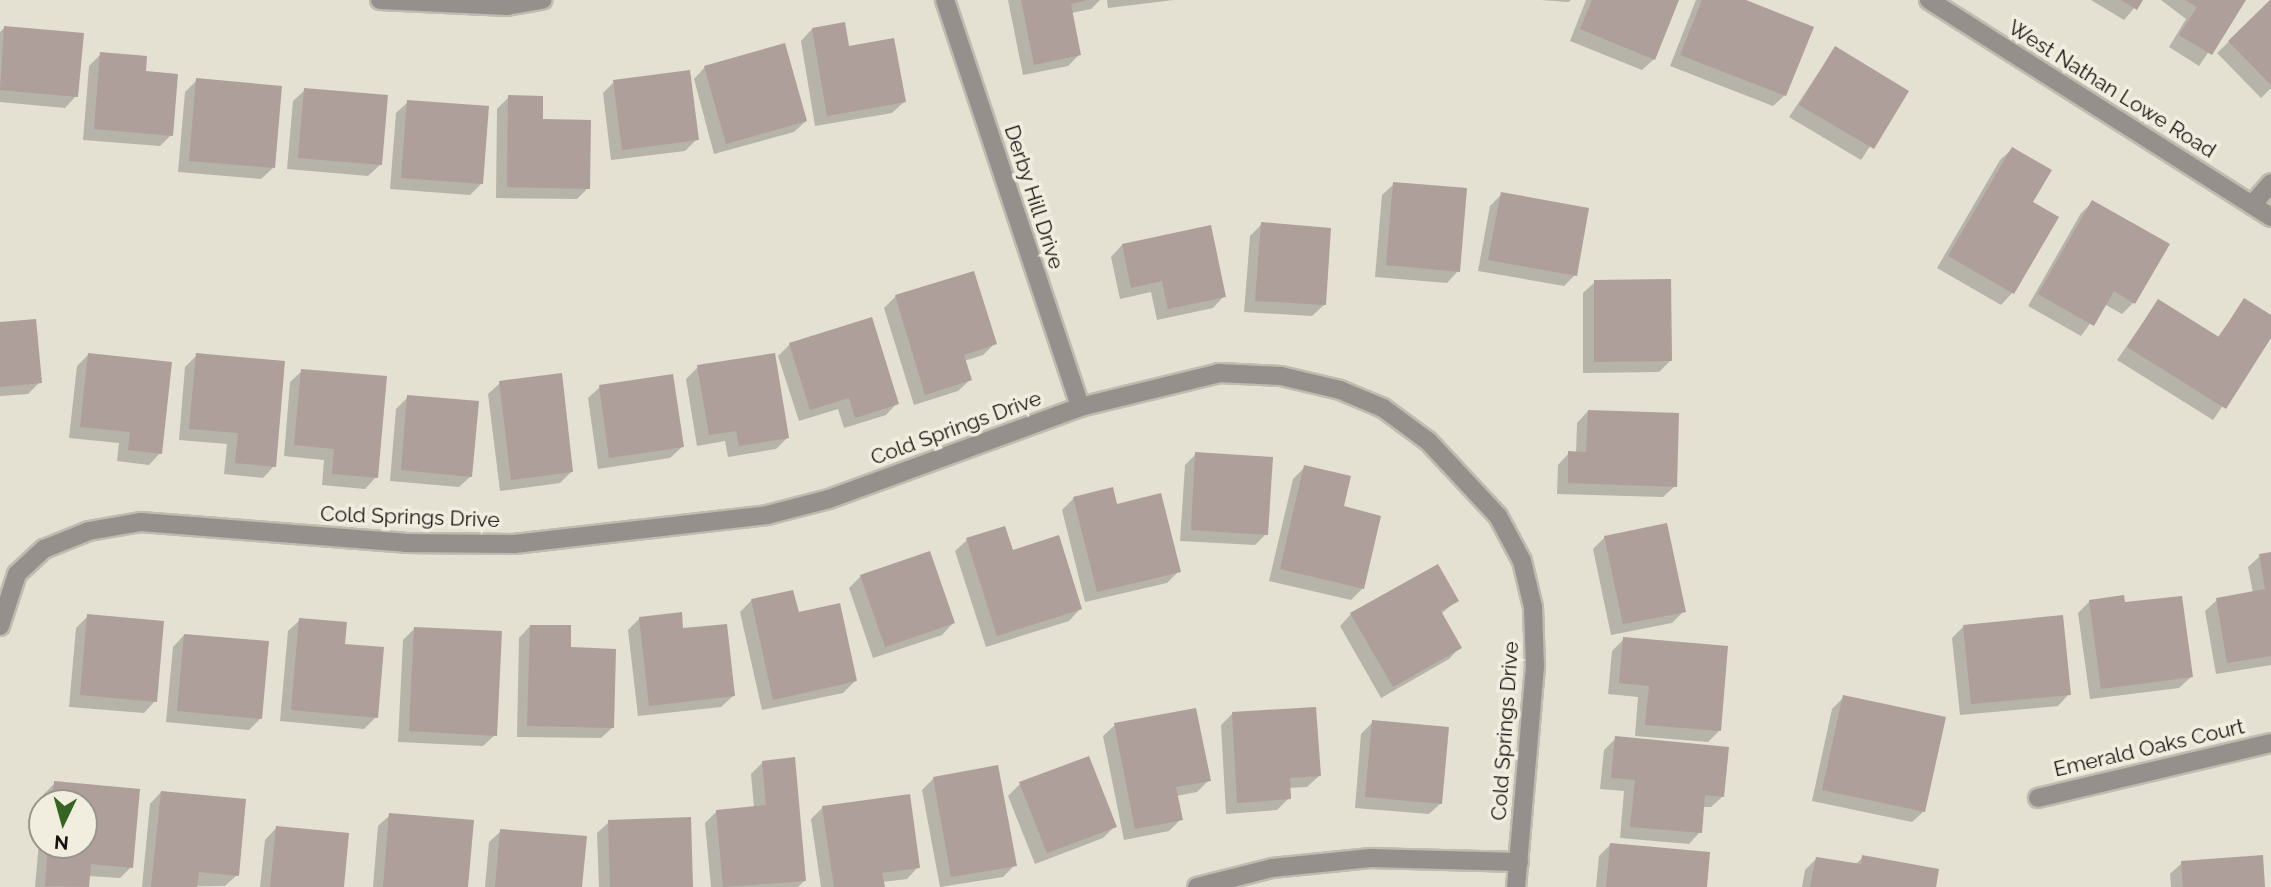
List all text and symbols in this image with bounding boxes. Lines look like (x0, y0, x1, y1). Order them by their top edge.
street label: West Nathan Lowe Road (2004, 15, 2220, 163)
street label: Derby Hill Drive (999, 121, 1069, 273)
street label: Cold Springs Drive (867, 385, 1045, 471)
street label: Cold Springs Drive (320, 501, 500, 533)
street label: Cold Springs Drive (1486, 641, 1524, 821)
street label: Emerald Oaks Court (2051, 714, 2247, 782)
north arrow (28, 789, 98, 859)
text: N (53, 831, 70, 855)

